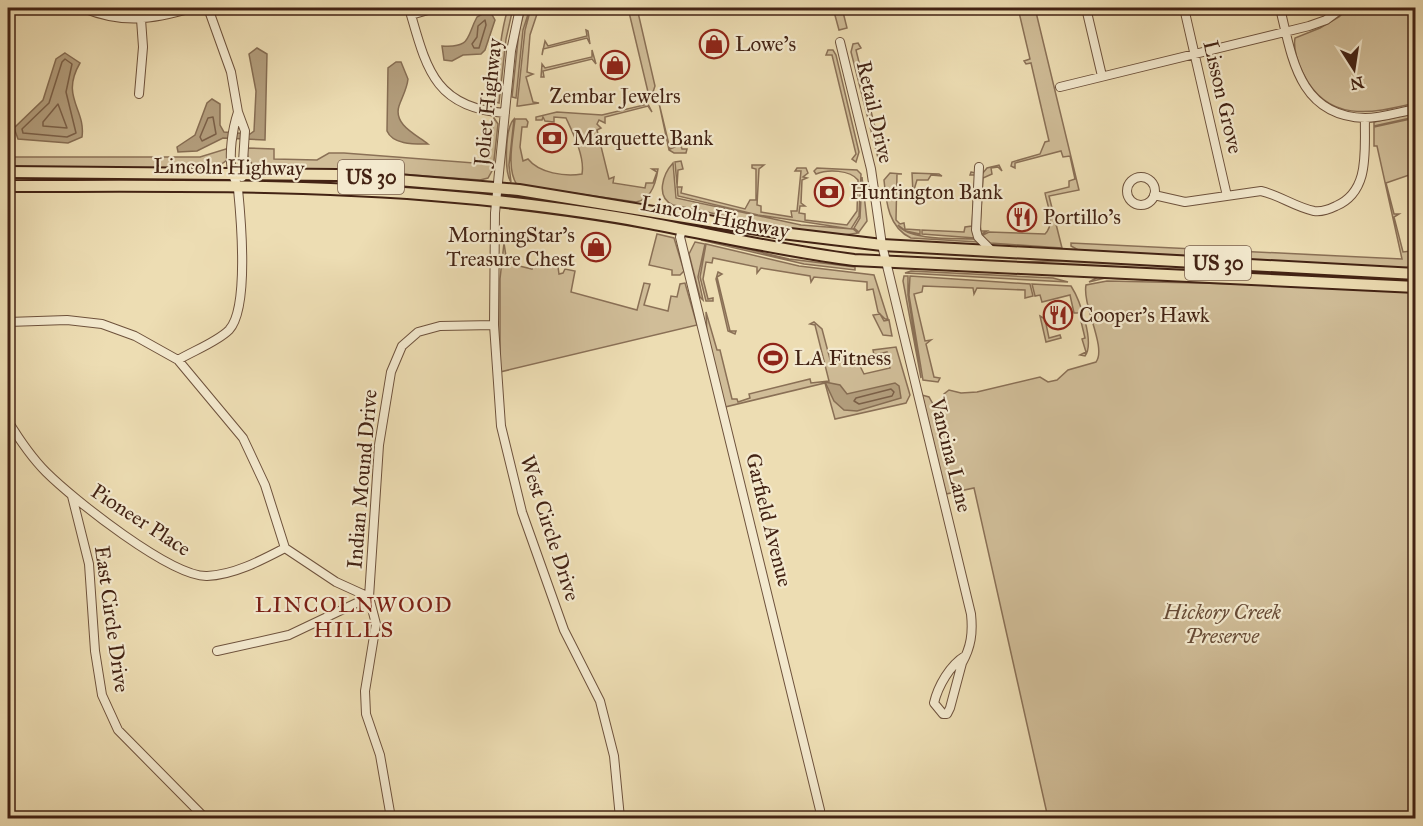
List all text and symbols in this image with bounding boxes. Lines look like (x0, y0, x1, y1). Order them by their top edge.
shop icon: Lowe's (698, 28, 730, 60)
place label: Lowe's (735, 31, 796, 57)
street label: Joliet Highway (468, 36, 508, 169)
street label: Lisson Grove (1197, 38, 1249, 156)
north arrow (1324, 39, 1384, 99)
shop icon: Zembar Jewelrs (599, 49, 631, 81)
street label: Retail Drive (851, 58, 899, 166)
text: N (1348, 72, 1366, 94)
place label: Zembar Jewelrs (549, 83, 681, 109)
bank icon: Marquette Bank (536, 122, 568, 154)
place label: Marquette Bank (573, 125, 714, 151)
street label: Lincoln Highway (153, 153, 306, 181)
road number: US 30 (338, 160, 404, 194)
bank icon: Huntington Bank (813, 176, 845, 208)
place label: Huntington Bank (850, 179, 1003, 205)
street label: Lincoln Highway (638, 190, 793, 244)
restaurant icon: Portillo's (1006, 201, 1038, 233)
place label: Portillo's (1043, 204, 1121, 230)
place label: MorningStar's Treasure Chest (446, 222, 576, 272)
shop icon: MorningStar's Treasure Chest (580, 231, 612, 263)
road number: US 30 (1185, 246, 1251, 280)
restaurant icon: Cooper's Hawk (1042, 299, 1074, 331)
place label: Cooper's Hawk (1079, 302, 1210, 328)
sports icon: LA Fitness (757, 342, 789, 374)
place label: LA Fitness (794, 345, 891, 371)
street label: Indian Mound Drive (341, 388, 383, 570)
street label: Vancina Lane (924, 394, 978, 515)
street label: Garfield Avenue (740, 451, 798, 590)
street label: West Circle Drive (514, 452, 586, 604)
street label: Pioneer Place (86, 478, 196, 562)
street label: East Circle Drive (89, 544, 135, 694)
district label: LINCOLNWOOD HILLS (255, 591, 453, 643)
park label: Hickory Creek Preserve (1162, 599, 1282, 649)

